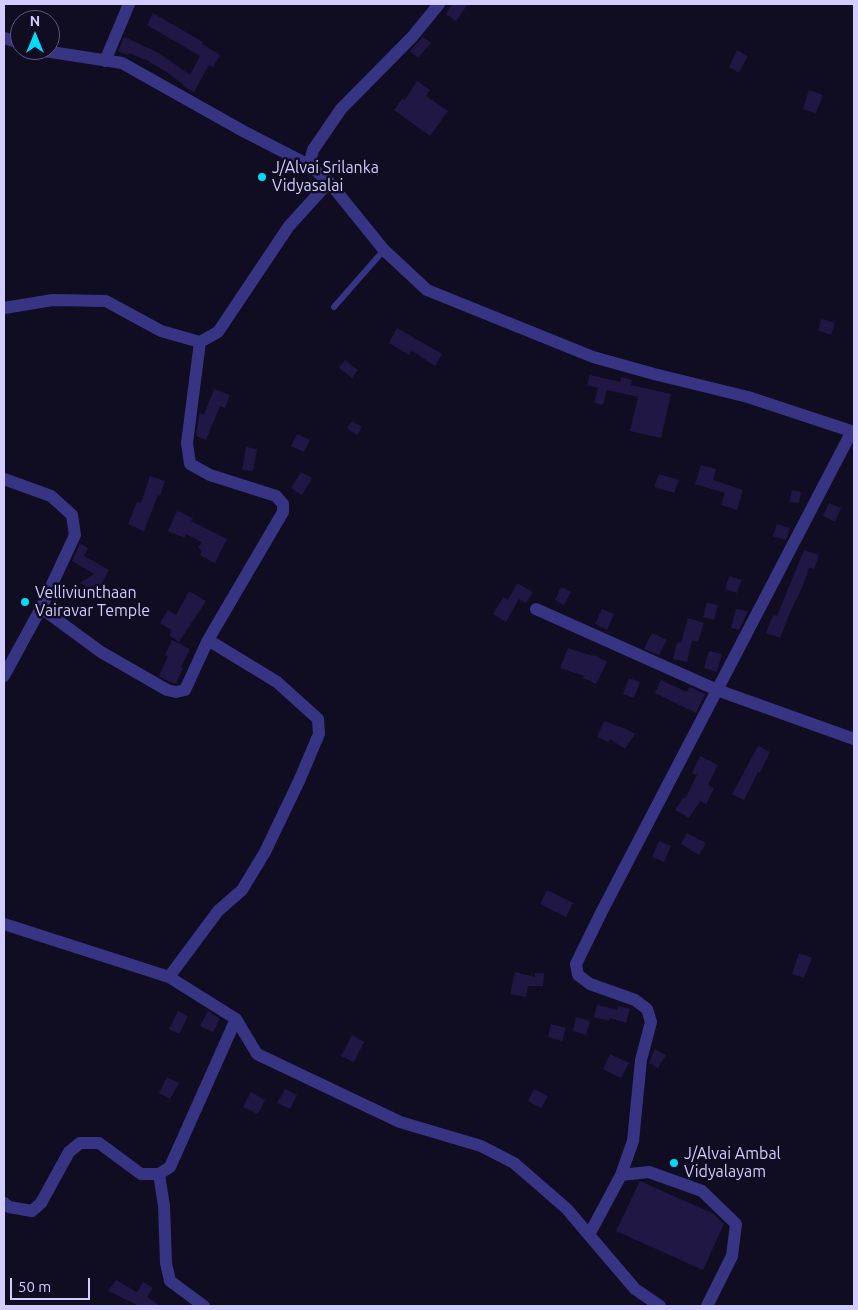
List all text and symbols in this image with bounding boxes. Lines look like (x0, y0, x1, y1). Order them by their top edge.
north arrow (10, 10, 60, 60)
text: N (30, 13, 40, 29)
place label: J/Alvai Srilanka Vidyasalai (272, 158, 379, 196)
marker: J/Alvai Srilanka Vidyasalai (256, 171, 268, 183)
place label: Velliviunthaan Vairavar Temple (35, 583, 150, 621)
marker: Velliviunthaan Vairavar Temple (19, 596, 31, 608)
place label: J/Alvai Ambal Vidyalayam (684, 1144, 781, 1182)
marker: J/Alvai Ambal Vidyalayam (668, 1157, 680, 1169)
scale bar (12, 1268, 92, 1300)
text: 50 m (18, 1278, 51, 1295)

